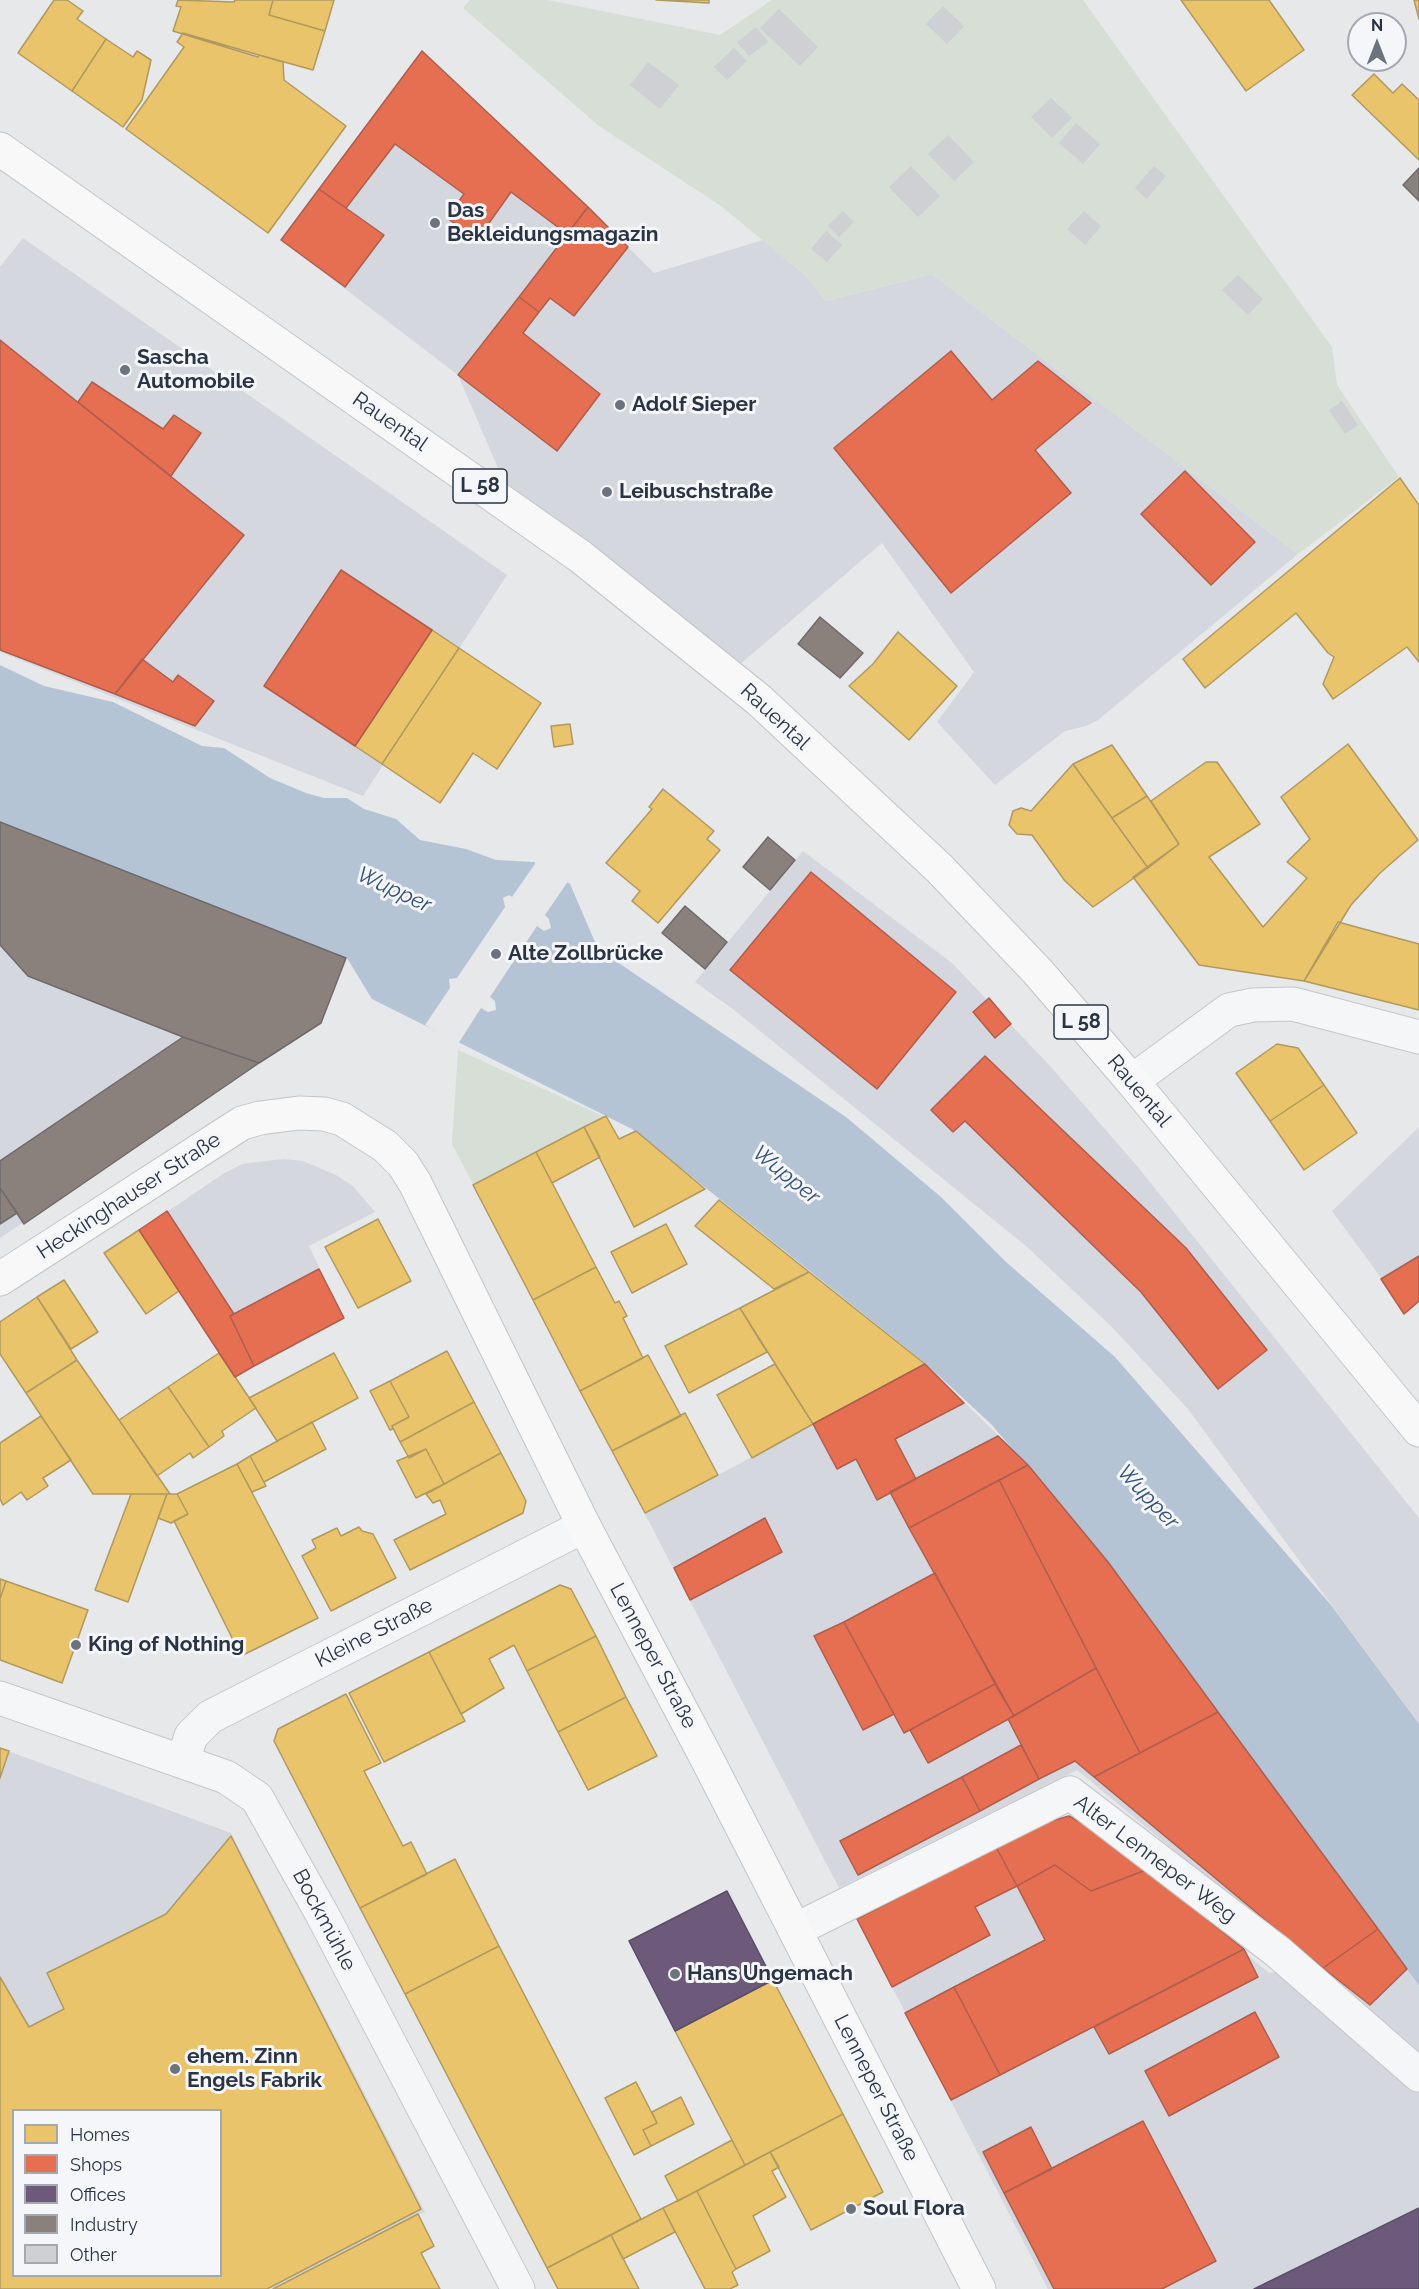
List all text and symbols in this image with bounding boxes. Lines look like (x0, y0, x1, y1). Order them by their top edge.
north arrow (1347, 12, 1407, 72)
text: N (1371, 16, 1383, 35)
place label: Das Bekleidungsmagazin (447, 198, 658, 248)
marker: Das Bekleidungsmagazin (428, 216, 442, 230)
place label: Sascha Automobile (137, 345, 255, 395)
marker: Sascha Automobile (118, 363, 132, 377)
street label: Rauental (347, 387, 433, 457)
place label: Adolf Sieper (632, 392, 756, 418)
marker: Adolf Sieper (613, 398, 627, 412)
road number: L 58 (453, 469, 507, 503)
place label: Leibuschstraße (619, 479, 773, 505)
marker: Leibuschstraße (600, 485, 614, 499)
street label: Rauental (735, 678, 815, 756)
water label: Wupper (353, 861, 435, 919)
place label: Alte Zollbrücke (508, 941, 663, 967)
marker: Alte Zollbrücke (489, 947, 503, 961)
road number: L 58 (1054, 1005, 1108, 1039)
street label: Rauental (1102, 1050, 1176, 1132)
street label: Heckinghauser Straße (33, 1127, 225, 1265)
water label: Wupper (747, 1140, 825, 1210)
water label: Wupper (1111, 1459, 1185, 1535)
street label: Lenneper Straße (604, 1579, 702, 1733)
street label: Kleine Straße (311, 1593, 437, 1673)
place label: King of Nothing (88, 1632, 244, 1658)
marker: King of Nothing (69, 1638, 83, 1652)
street label: Alter Lenneper Weg (1069, 1790, 1241, 1928)
street label: Bockmühle (287, 1865, 361, 1975)
place label: Hans Ungemach (687, 1961, 853, 1987)
marker: Hans Ungemach (668, 1967, 682, 1981)
street label: Lenneper Straße (828, 2010, 924, 2166)
place label: ehem. Zinn Engels Fabrik (187, 2044, 322, 2094)
marker: ehem. Zinn Engels Fabrik (168, 2062, 182, 2076)
legend (12, 2109, 222, 2277)
text: Homes (70, 2124, 130, 2145)
text: Shops (70, 2154, 122, 2175)
text: Offices (70, 2184, 126, 2205)
place label: Soul Flora (863, 2196, 965, 2222)
marker: Soul Flora (844, 2202, 858, 2216)
text: Industry (70, 2214, 138, 2235)
text: Other (70, 2244, 117, 2265)

